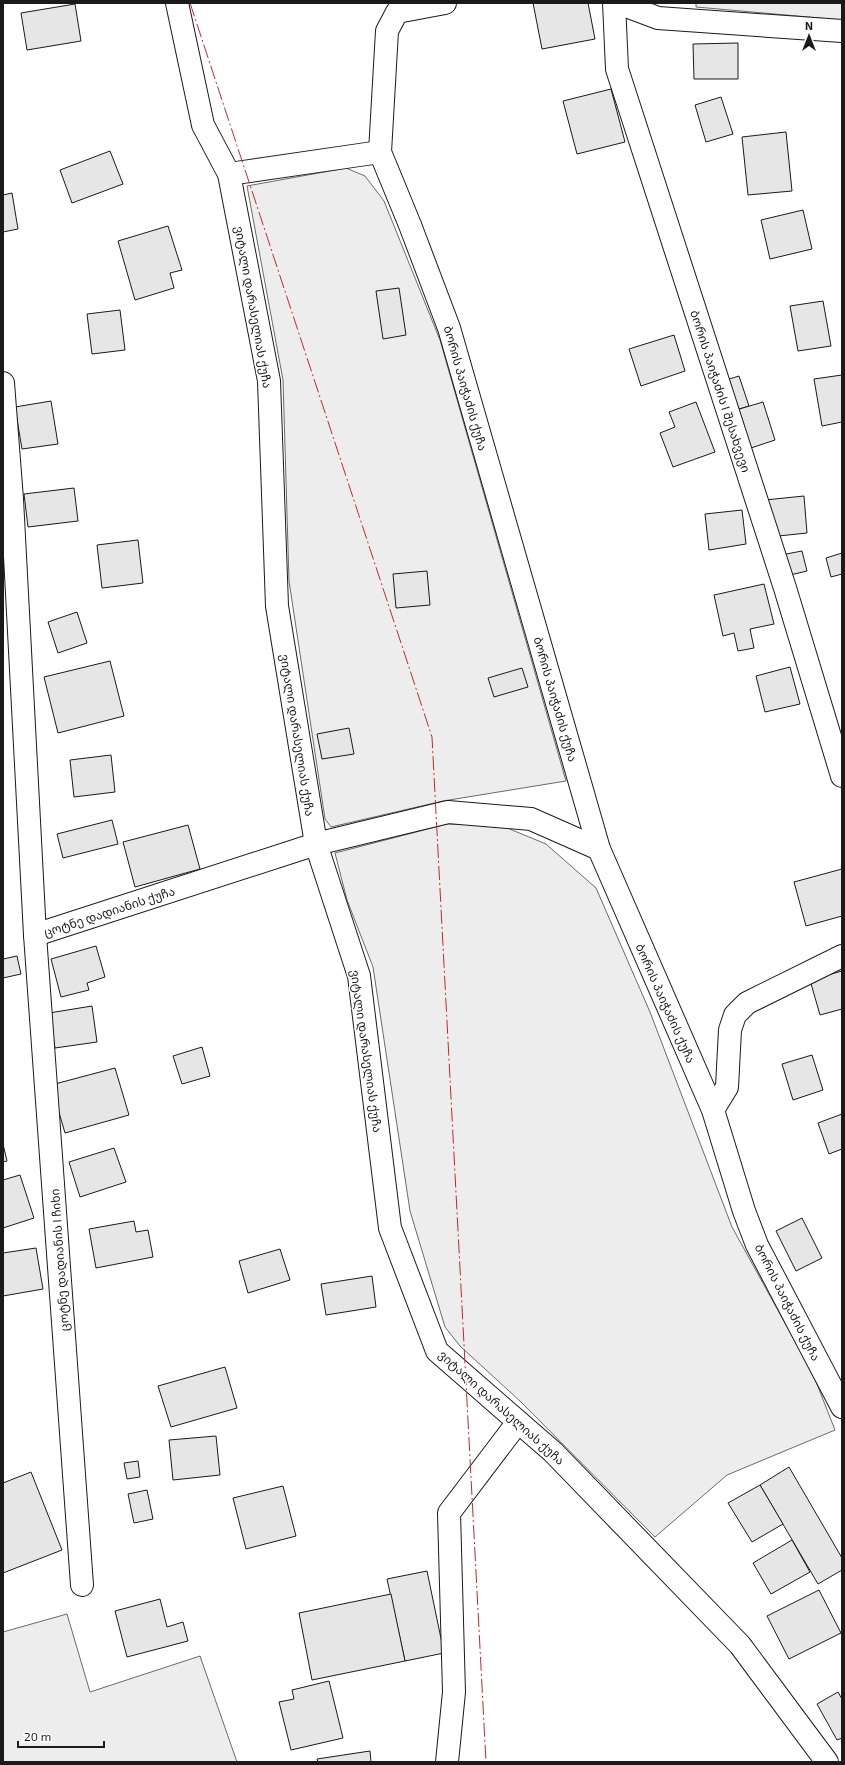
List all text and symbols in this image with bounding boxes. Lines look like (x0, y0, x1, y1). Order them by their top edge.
north arrow (789, 16, 829, 56)
text: N (805, 19, 813, 32)
street label: ვიტალი დარასელიას ქუჩა (231, 225, 275, 389)
street label: ბორის პაიჭაძის I შესახვევი (687, 308, 754, 474)
street label: ბორის პაიჭაძის ქუჩა (440, 324, 491, 452)
street label: ბორის პაიჭაძის ქუჩა (530, 635, 581, 763)
street label: ვიტალი დარასელიას ქუჩა (276, 653, 318, 817)
street label: ცოტნე დადიანის ქუჩა (42, 883, 177, 941)
street label: ბორის პაიჭაძის ქუჩა (632, 941, 699, 1065)
street label: ვიტალი დარასელიას ქუჩა (347, 969, 385, 1134)
street label: ცოტნე დადიანის I ჩიხი (47, 1188, 73, 1332)
street label: ბორის პაიჭაძის ქუჩა (752, 1241, 824, 1363)
street label: ვიტალი დარასელიას ქუჩა (435, 1347, 568, 1469)
scale bar (18, 1723, 104, 1749)
text: 20 m (24, 1729, 51, 1743)

